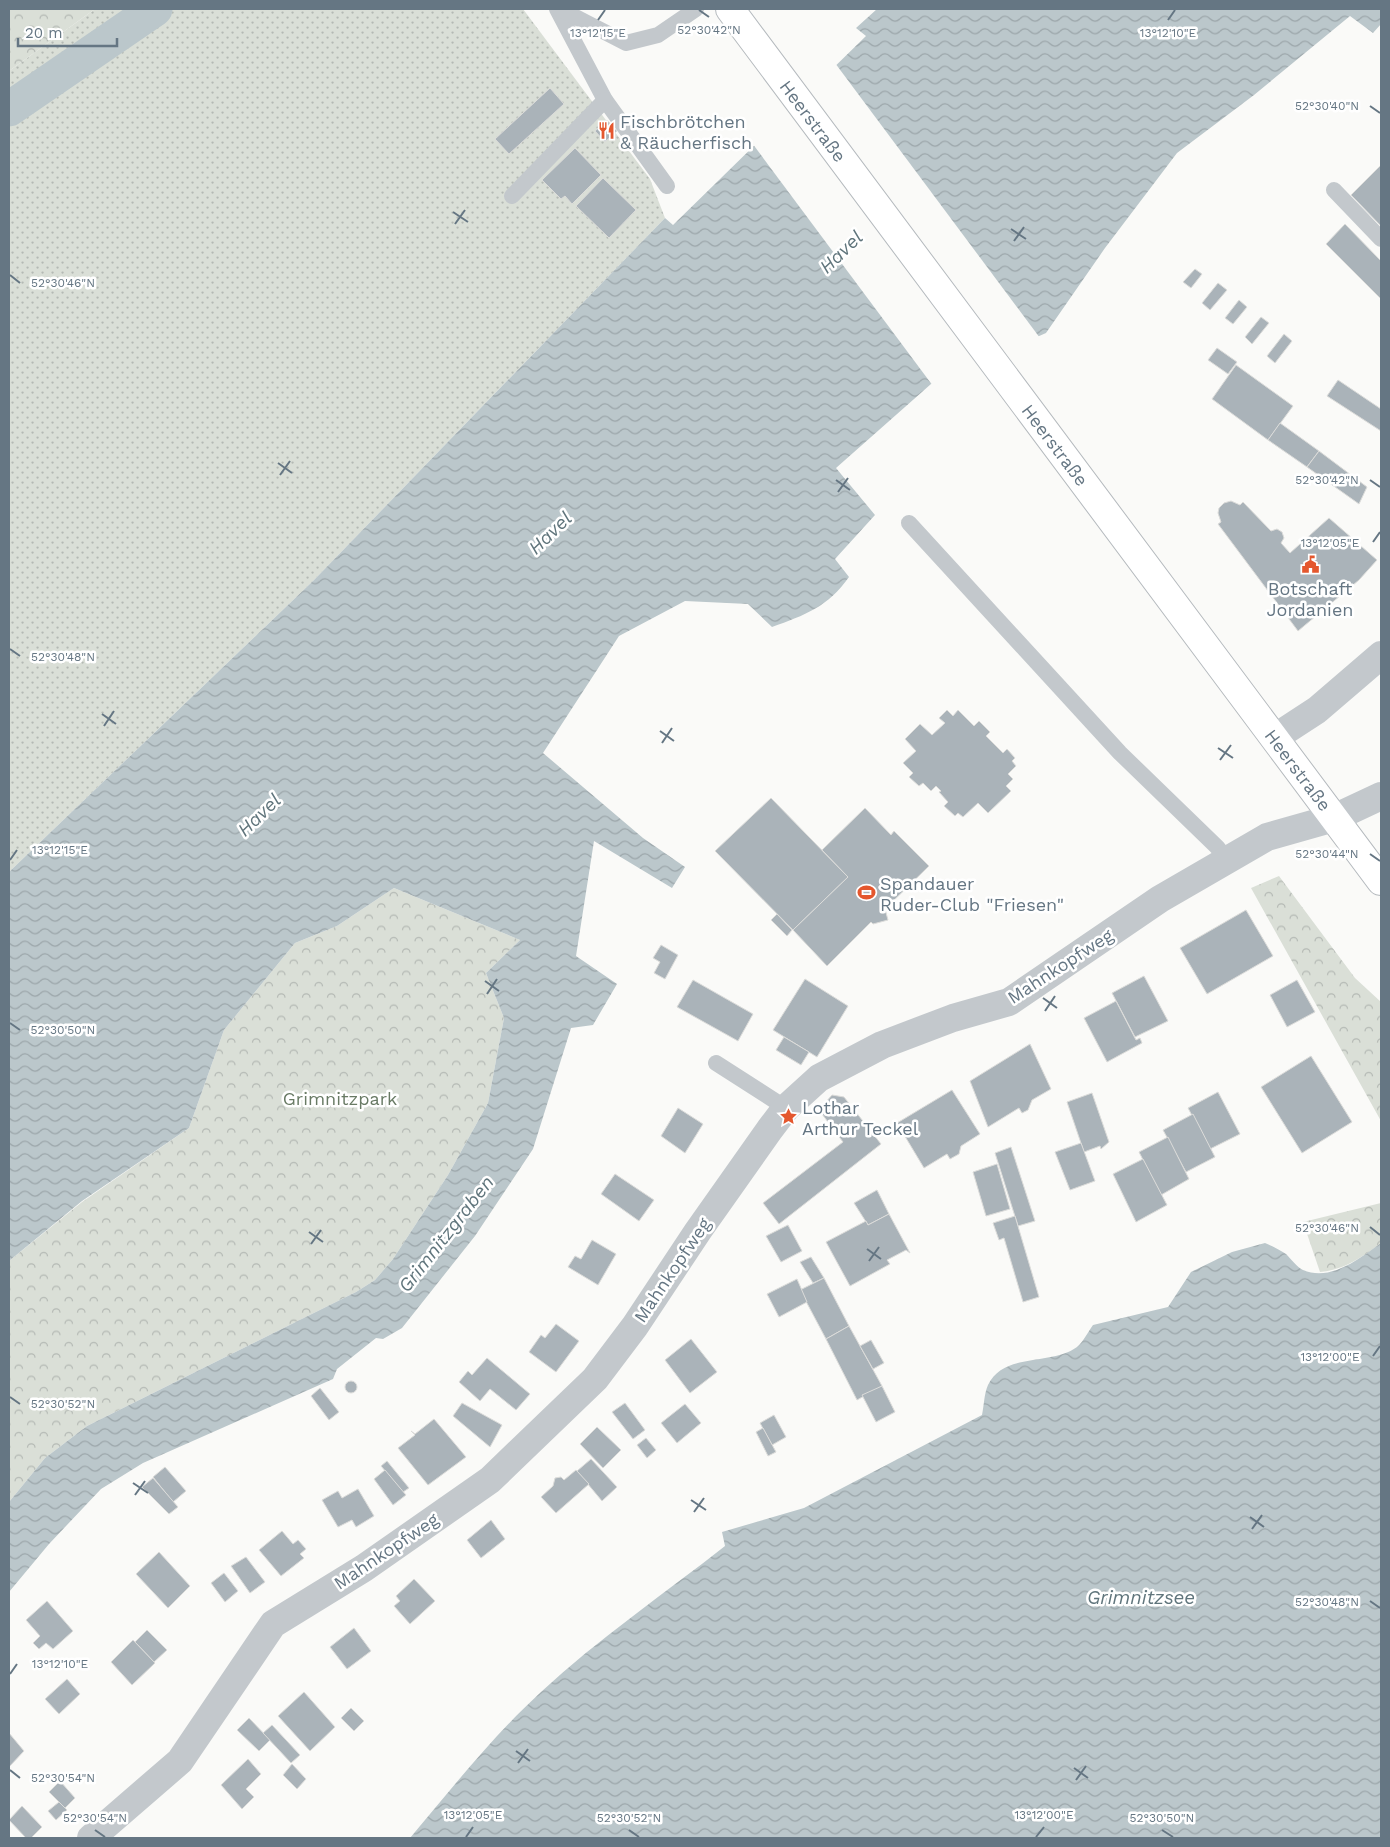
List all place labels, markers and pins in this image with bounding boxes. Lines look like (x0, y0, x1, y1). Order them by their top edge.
place label: Fischbrötchen & Räucherfisch (620, 111, 752, 153)
restaurant icon: Fischbrötchen & Räucherfisch (596, 121, 616, 141)
public building icon: Botschaft Jordanien (1300, 555, 1320, 575)
place label: Botschaft Jordanien (1267, 578, 1353, 620)
place label: Spandauer Ruder-Club "Friesen" (880, 873, 1064, 915)
sports icon: Spandauer Ruder-Club "Friesen" (856, 883, 876, 903)
place label: Lothar Arthur Teckel (802, 1097, 919, 1139)
place icon: Lothar Arthur Teckel (778, 1107, 798, 1127)

